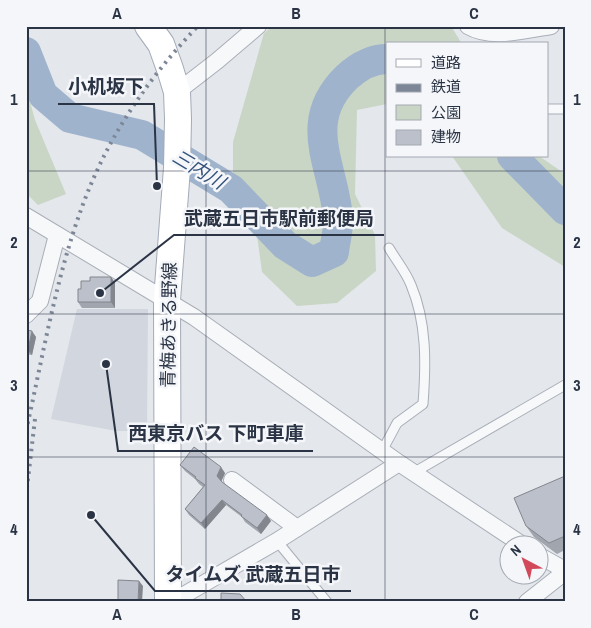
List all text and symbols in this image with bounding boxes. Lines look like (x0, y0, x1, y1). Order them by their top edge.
text: A (112, 2, 122, 24)
text: B (291, 2, 301, 24)
text: C (469, 2, 479, 24)
legend (386, 42, 548, 158)
text: 道路 (431, 52, 461, 73)
callout: 小机坂下 (58, 70, 154, 104)
text: 小机坂下 (68, 73, 144, 99)
text: 鉄道 (431, 76, 461, 97)
text: 1 (10, 88, 18, 110)
text: 1 (573, 88, 581, 110)
text: 公園 (431, 102, 461, 123)
text: 建物 (431, 126, 461, 147)
water label: 三内川 (168, 143, 232, 196)
callout: 武蔵五日市駅前郵便局 (174, 201, 384, 235)
text: 武蔵五日市駅前郵便局 (184, 205, 374, 231)
text: 2 (10, 231, 18, 253)
text: 2 (573, 231, 581, 253)
street label: 青梅あきる野線 (155, 262, 182, 388)
text: 3 (10, 374, 18, 396)
text: 3 (573, 374, 581, 396)
callout: 西東京バス 下町車庫 (118, 417, 313, 451)
text: 西東京バス 下町車庫 (128, 420, 304, 446)
text: 4 (10, 518, 18, 540)
text: 4 (573, 518, 581, 540)
north arrow (498, 536, 548, 586)
text: N (506, 541, 525, 560)
callout: タイムズ 武蔵五日市 (155, 557, 351, 591)
text: タイムズ 武蔵五日市 (166, 561, 340, 587)
text: A (112, 603, 122, 625)
text: B (291, 603, 301, 625)
text: C (469, 603, 479, 625)

